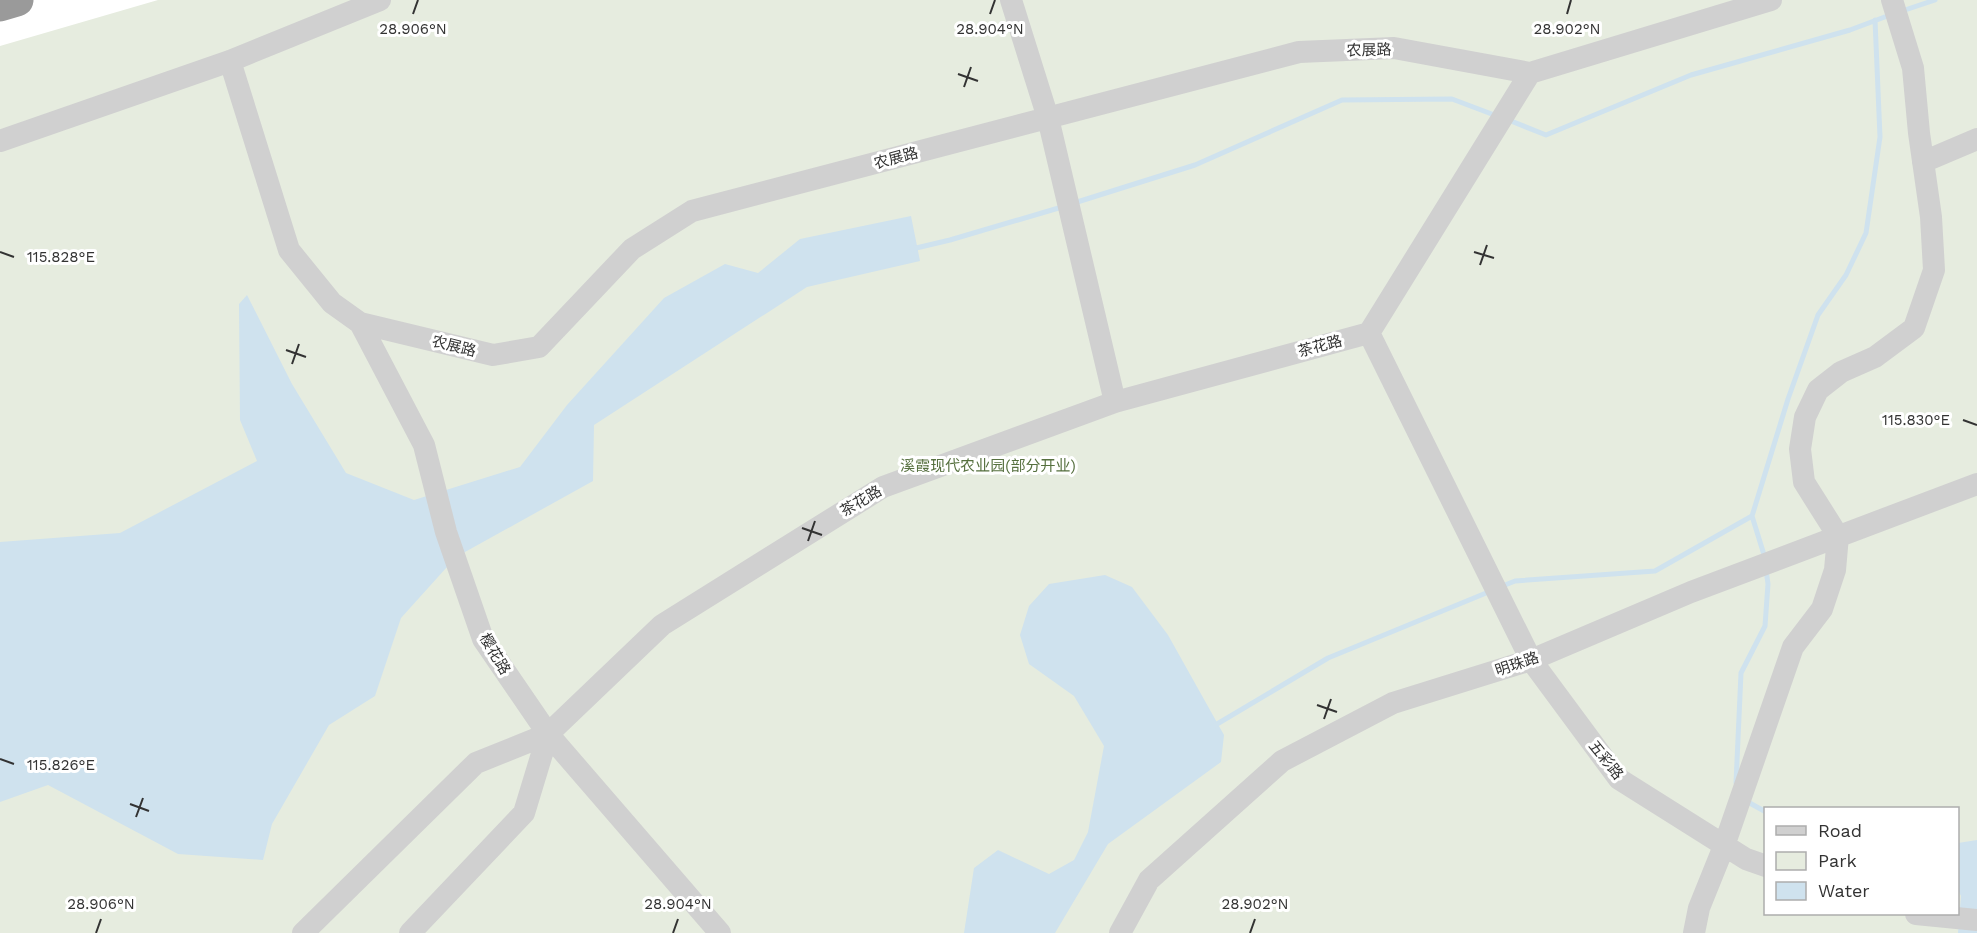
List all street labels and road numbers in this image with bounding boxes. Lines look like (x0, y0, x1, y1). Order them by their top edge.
street label: 农展路 (1346, 41, 1392, 59)
street label: 农展路 (872, 143, 920, 173)
street label: 茶花路 (1296, 331, 1344, 361)
street label: 农展路 (430, 332, 478, 360)
street label: 茶花路 (837, 482, 885, 520)
street label: 樱花路 (476, 630, 514, 678)
street label: 明珠路 (1493, 648, 1541, 680)
street label: 五彩路 (1585, 737, 1627, 783)

